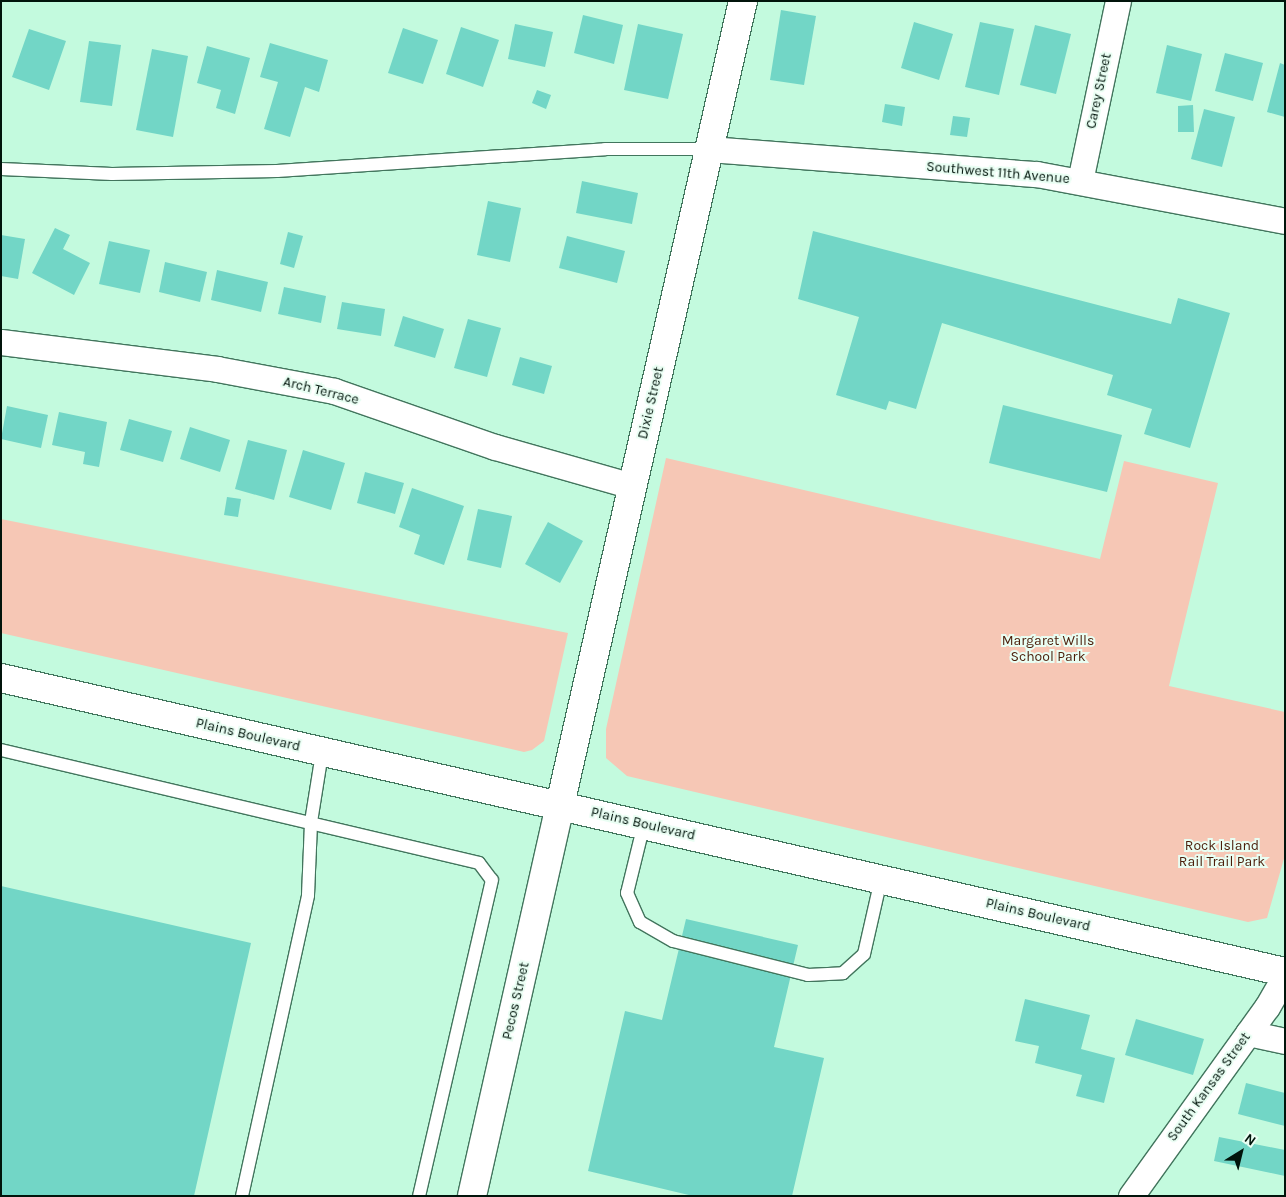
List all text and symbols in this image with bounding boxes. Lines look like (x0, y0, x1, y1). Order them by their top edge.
street label: Carey Street (1083, 52, 1115, 130)
street label: Southwest 11th Avenue (926, 158, 1070, 188)
street label: Dixie Street (635, 365, 667, 441)
street label: Arch Terrace (281, 373, 361, 409)
park label: Margaret Wills School Park (1002, 633, 1094, 666)
street label: Plains Boulevard (194, 715, 302, 755)
street label: Plains Boulevard (589, 804, 697, 844)
park label: Rock Island Rail Trail Park (1179, 838, 1265, 870)
street label: Plains Boulevard (984, 895, 1092, 935)
street label: Pecos Street (499, 961, 533, 1041)
street label: South Kansas Street (1164, 1029, 1254, 1145)
north arrow (1216, 1127, 1266, 1177)
text: N (1241, 1130, 1259, 1149)

